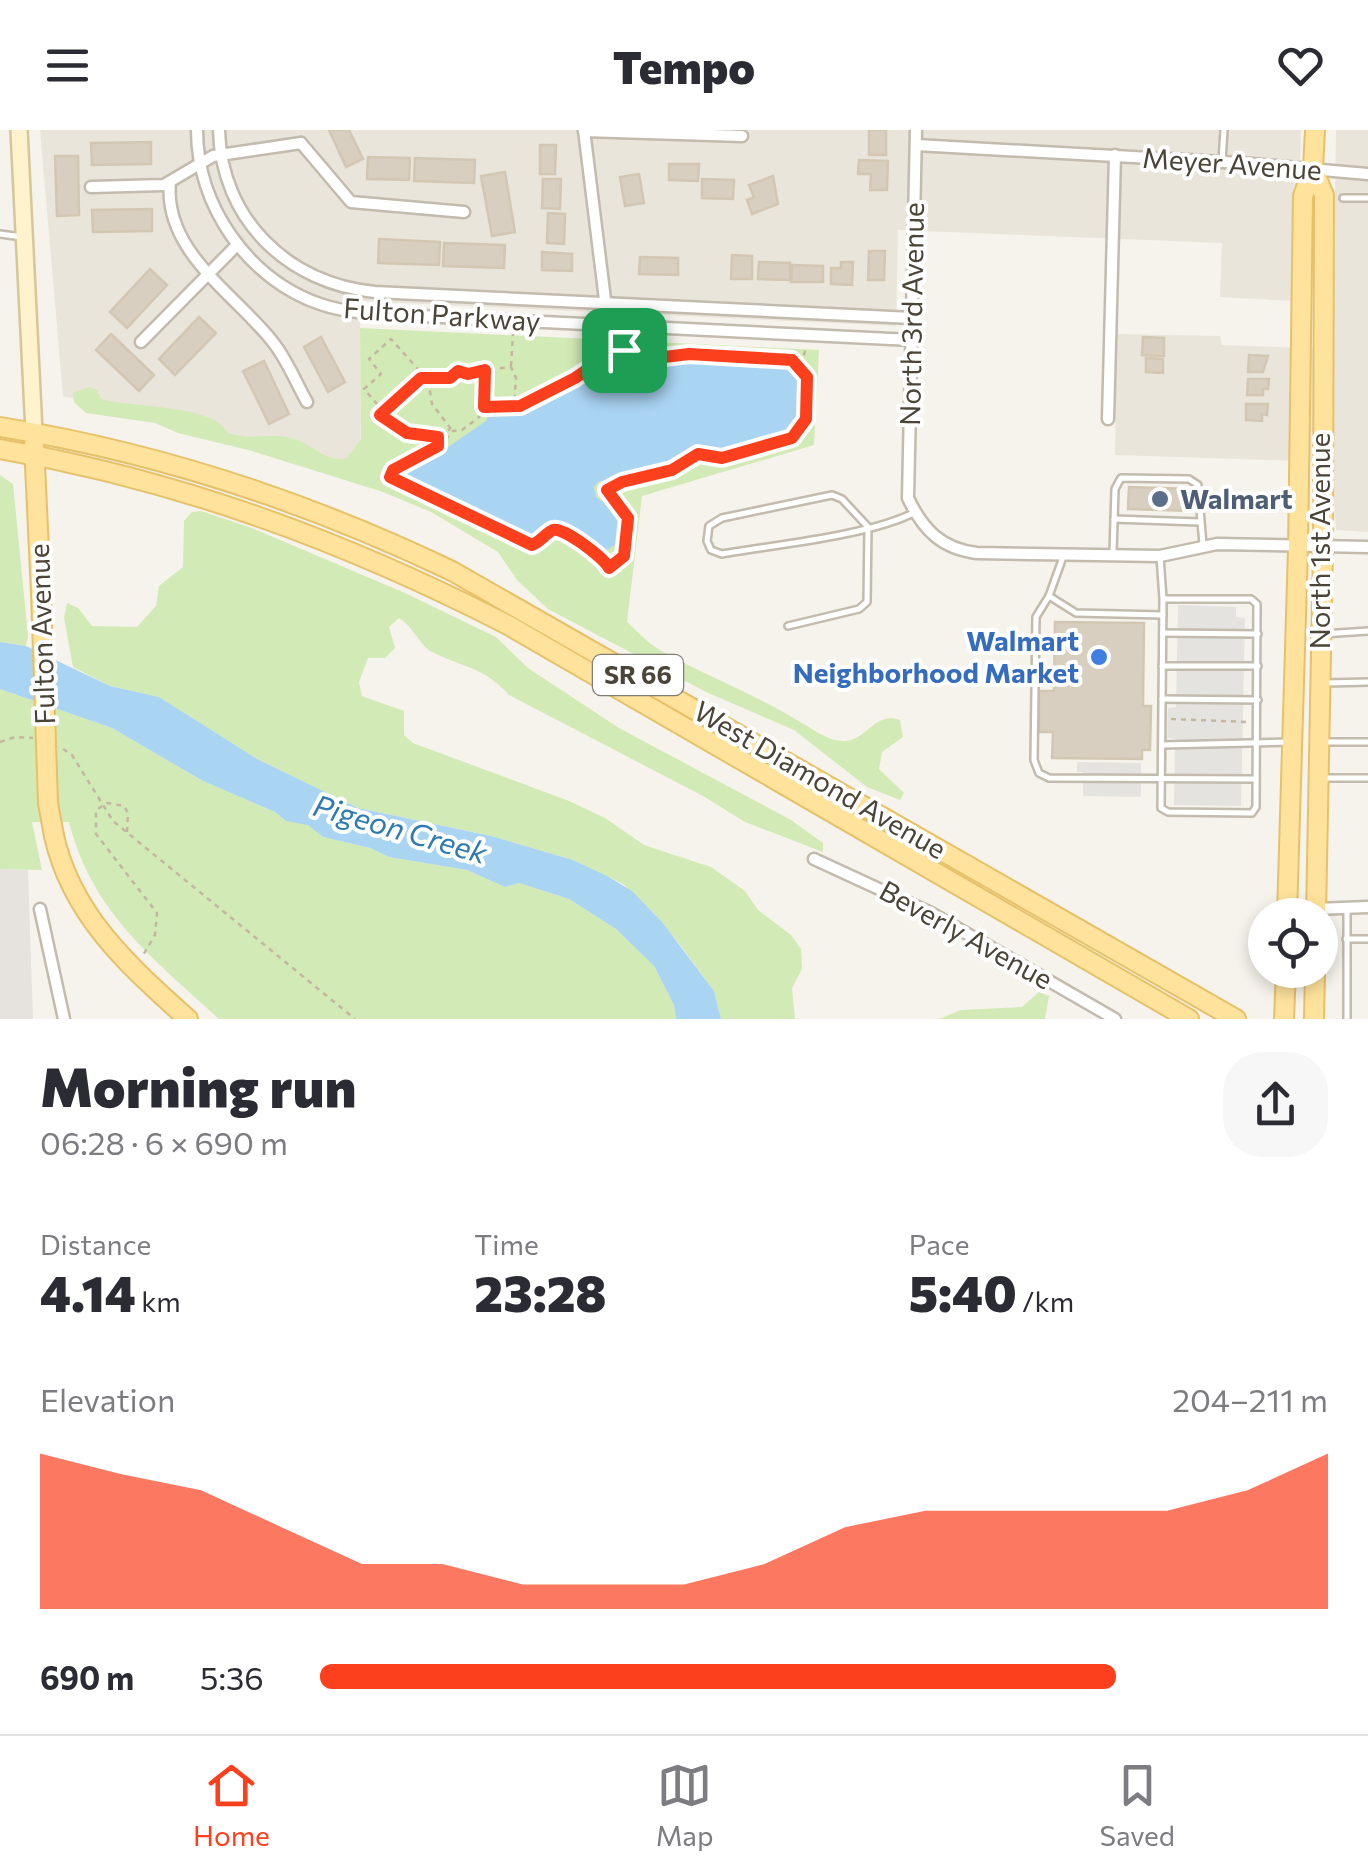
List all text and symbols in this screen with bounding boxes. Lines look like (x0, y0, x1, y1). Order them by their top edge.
icon: menu (40, 38, 95, 93)
text: Tempo (613, 38, 755, 93)
icon: heart (1273, 38, 1328, 93)
street label: Meyer Avenue (1141, 140, 1323, 186)
street label: North 3rd Avenue (892, 202, 930, 426)
street label: Fulton Parkway (342, 290, 542, 338)
pin (582, 308, 667, 393)
icon: arrive (597, 323, 652, 378)
street label: North 1st Avenue (1302, 433, 1336, 649)
place label: Walmart (1180, 481, 1293, 515)
marker: Walmart (1149, 488, 1171, 510)
street label: Fulton Avenue (21, 543, 61, 725)
place label: Walmart Neighborhood Market (793, 623, 1079, 689)
marker: Walmart Neighborhood Market (1088, 646, 1110, 668)
road number: SR 66 (593, 655, 683, 695)
street label: West Diamond Avenue (688, 693, 953, 865)
water label: Pigeon Creek (310, 785, 493, 870)
street label: Beverly Avenue (874, 873, 1059, 996)
map controls (1248, 898, 1338, 988)
button: locate (1248, 898, 1338, 988)
text: Morning run (40, 1051, 356, 1118)
button: share (1223, 1052, 1328, 1157)
text: 06:28 · 6 × 690 m (40, 1122, 288, 1162)
text: Distance (40, 1227, 151, 1261)
text: Time (474, 1227, 539, 1261)
text: Pace (909, 1227, 970, 1261)
text: 4.14 (40, 1261, 136, 1322)
text: 23:28 (474, 1261, 606, 1322)
text: 5:40 (909, 1261, 1017, 1322)
text: km (136, 1284, 181, 1318)
text: /km (1017, 1284, 1074, 1318)
text: Elevation (40, 1379, 175, 1419)
text: 204–211 m (1172, 1379, 1328, 1419)
text: 690 m (40, 1657, 134, 1697)
text: 5:36 (200, 1657, 264, 1697)
tab: Home (193, 1758, 270, 1852)
tab: Map (656, 1758, 714, 1852)
tab: Saved (1099, 1758, 1175, 1852)

